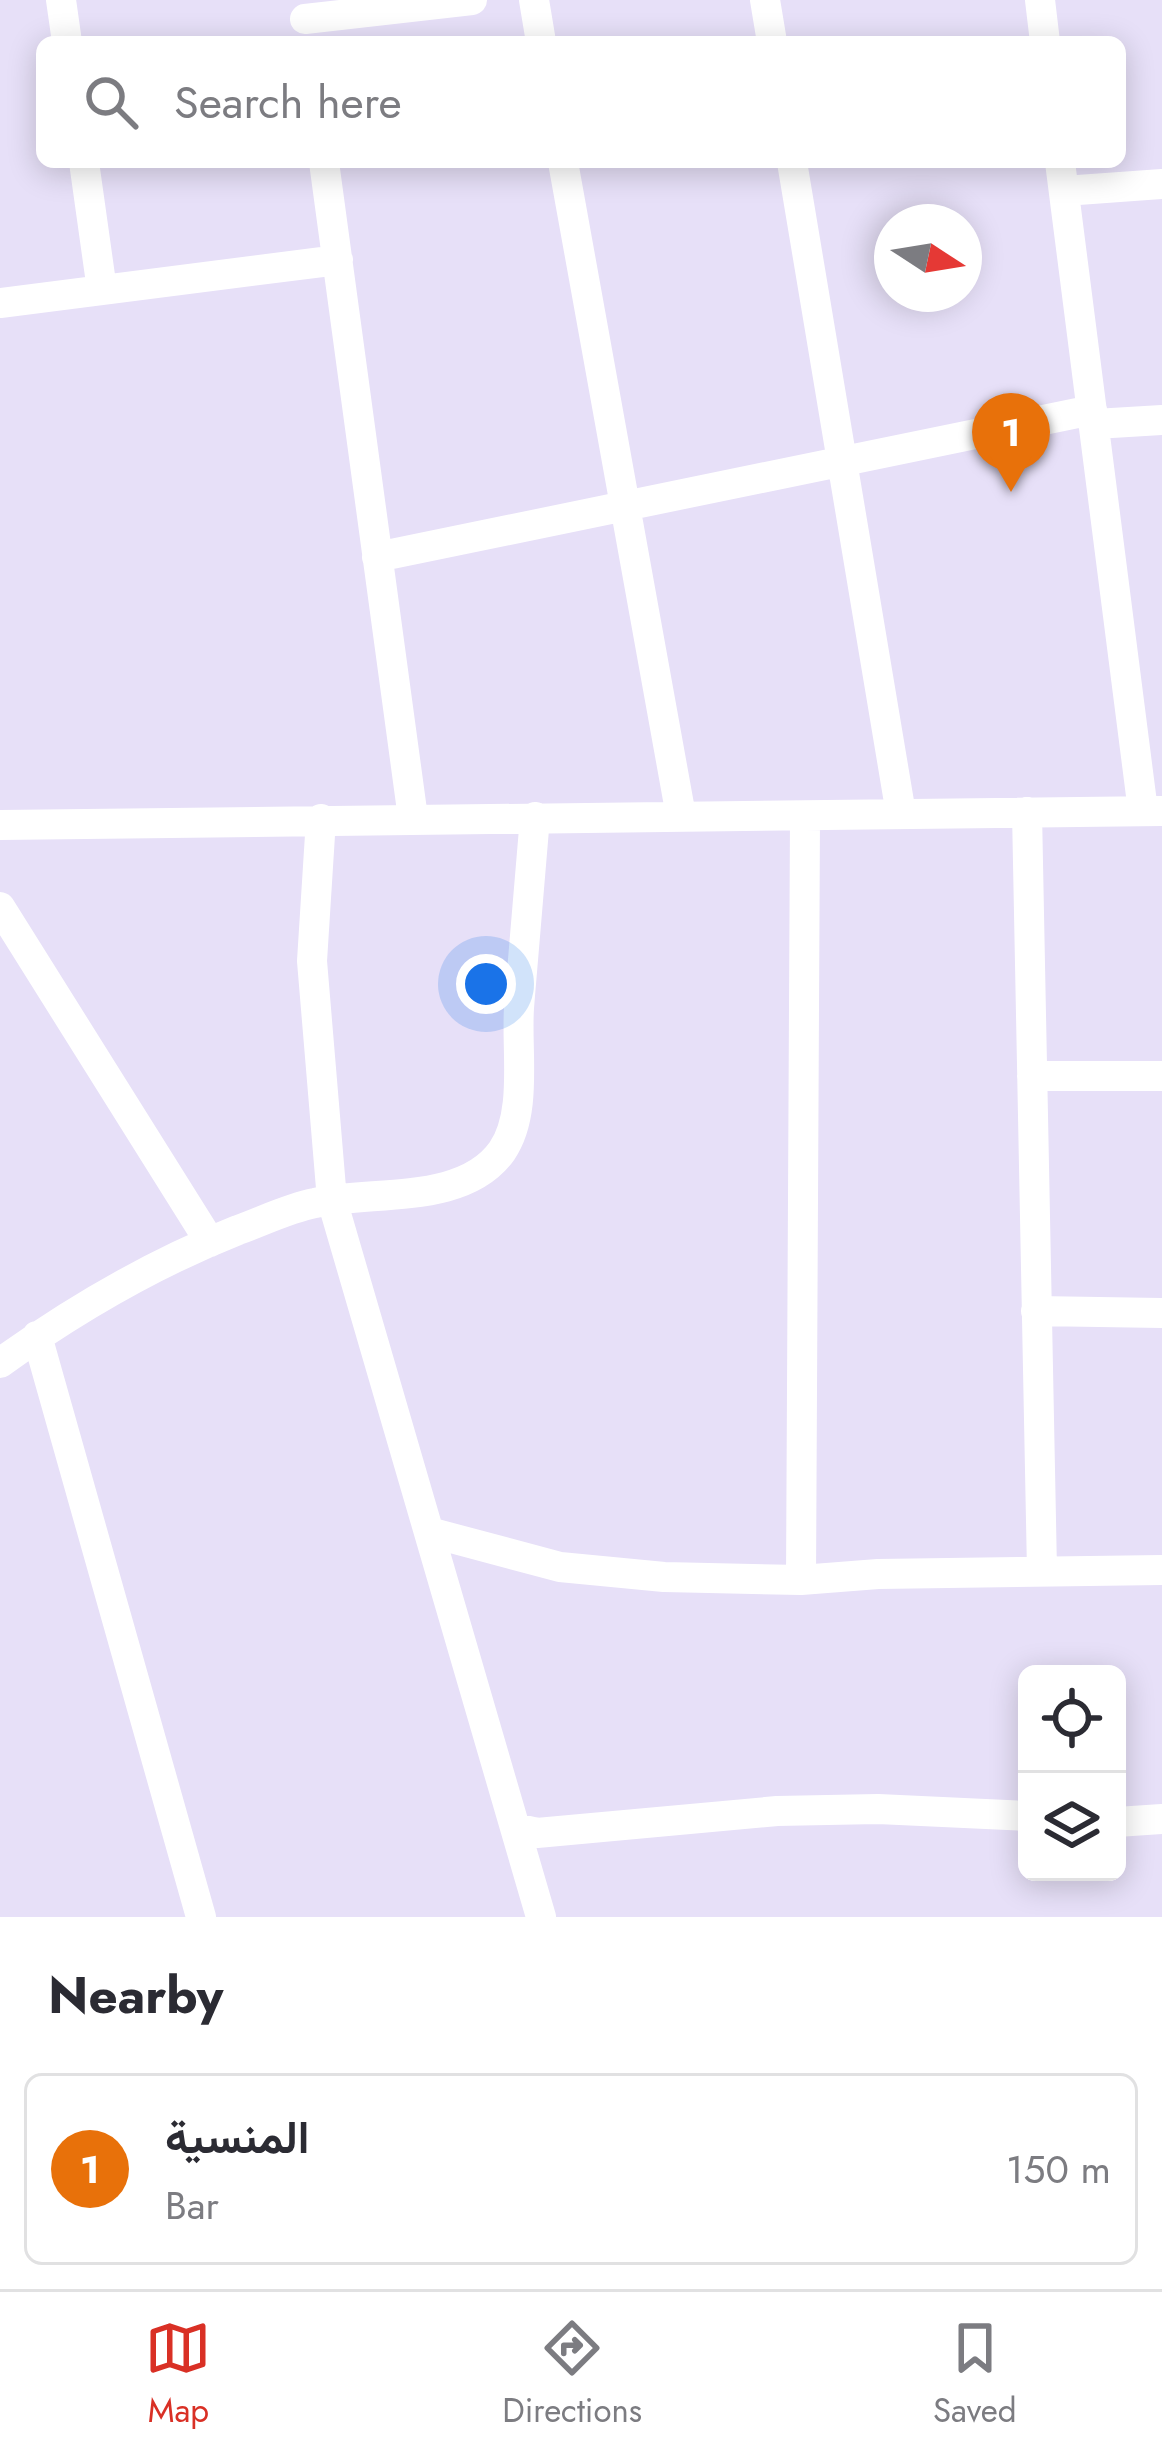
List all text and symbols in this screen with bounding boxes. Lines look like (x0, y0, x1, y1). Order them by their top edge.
search box (36, 36, 1126, 168)
icon: search (78, 69, 144, 135)
text: Search here (174, 70, 402, 135)
north arrow (874, 204, 982, 312)
pin: 1 (972, 393, 1050, 492)
your location (456, 954, 516, 1014)
map controls (1018, 1665, 1126, 1881)
button: locate (1018, 1665, 1126, 1773)
button: layers (1018, 1773, 1126, 1881)
text: Nearby (48, 1958, 223, 2032)
text: المنسية (165, 2105, 309, 2170)
text: 1 (80, 2141, 100, 2198)
text: 150 m (1006, 2141, 1111, 2198)
text: Bar (165, 2177, 219, 2234)
tab: Map (145, 2315, 211, 2434)
tab: Directions (502, 2315, 642, 2434)
tab: Saved (933, 2315, 1017, 2434)

